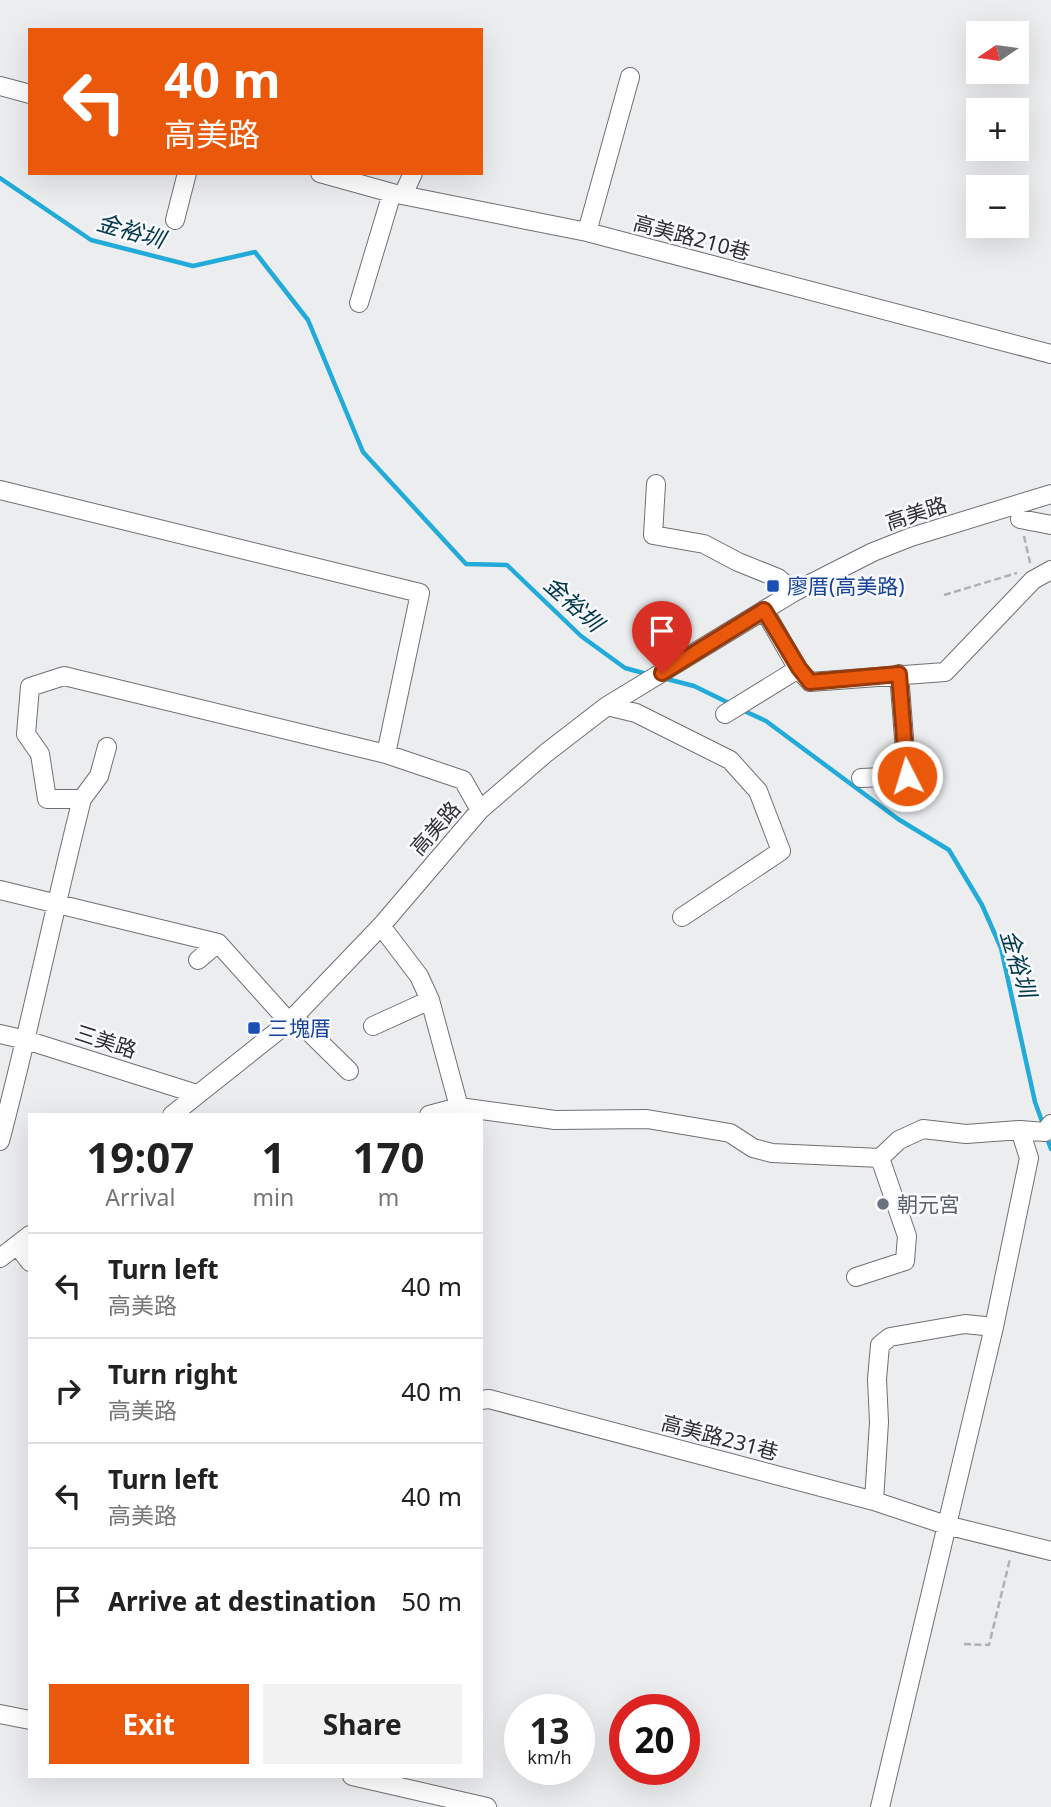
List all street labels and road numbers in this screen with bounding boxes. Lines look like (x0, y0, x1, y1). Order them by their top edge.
street label: 高美路210巷 (630, 208, 754, 266)
street label: 高美路 (882, 490, 950, 536)
street label: 高美路 (404, 795, 466, 861)
street label: 三美路 (72, 1018, 140, 1064)
street label: 高美路231巷 (658, 1408, 782, 1466)

